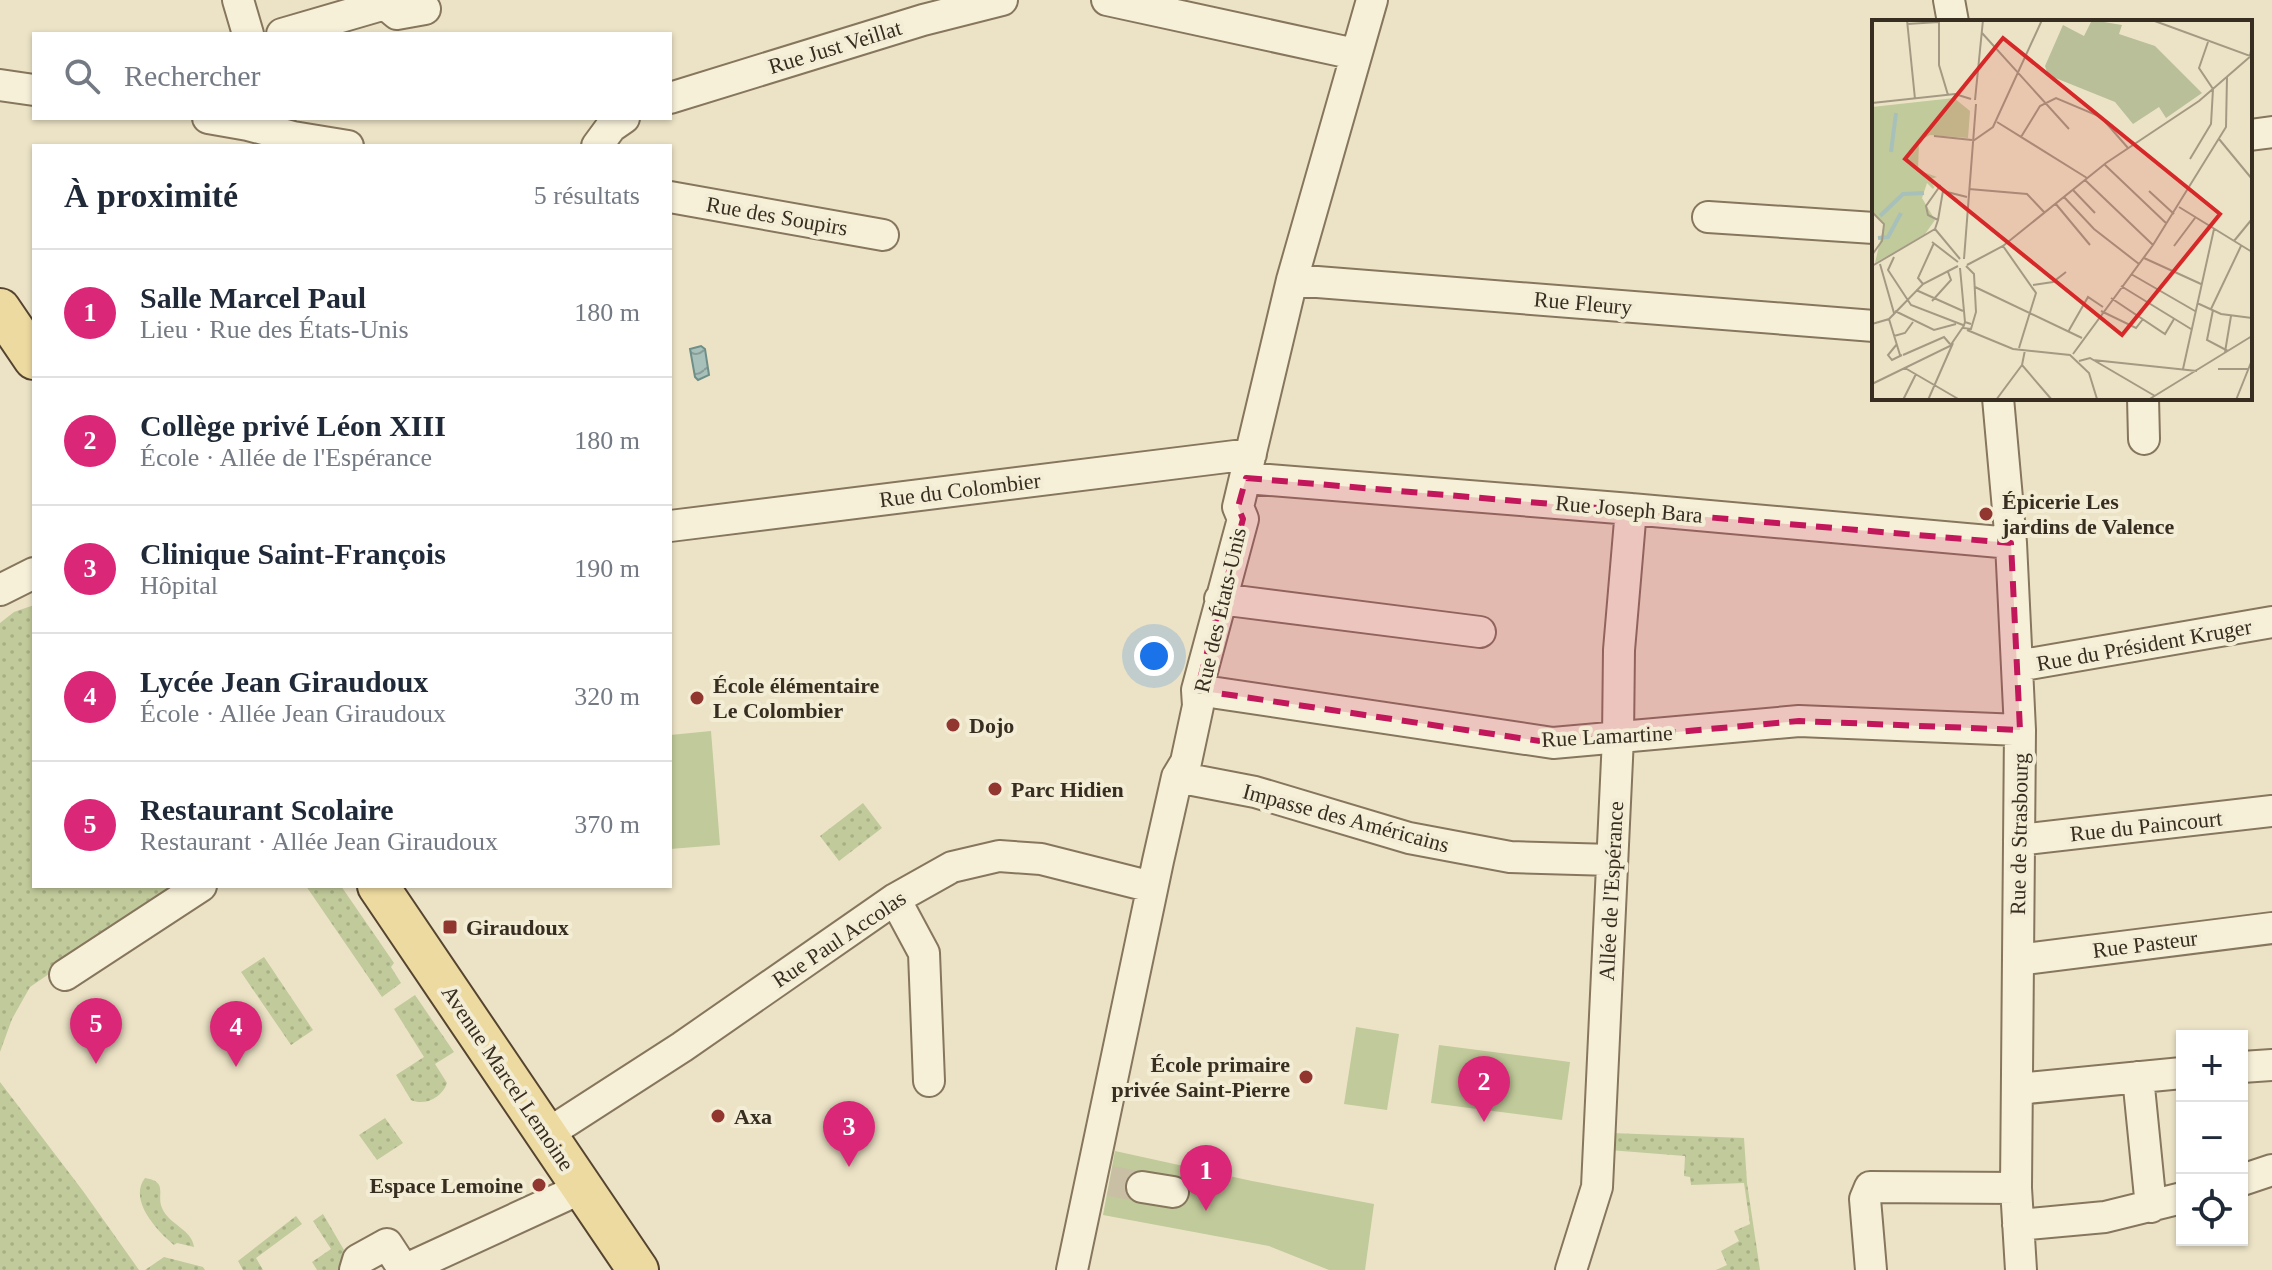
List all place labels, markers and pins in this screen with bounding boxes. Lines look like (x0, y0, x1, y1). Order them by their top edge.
place label: Épicerie Les jardins de Valence (2001, 489, 2175, 539)
marker: Épicerie Les jardins de Valence (1977, 505, 1995, 523)
place label: École élémentaire Le Colombier (713, 673, 880, 723)
marker: École élémentaire Le Colombier (688, 689, 706, 707)
place label: Dojo (969, 713, 1014, 738)
marker: Dojo (944, 716, 962, 734)
place label: Parc Hidien (1011, 777, 1124, 802)
marker: Parc Hidien (986, 780, 1004, 798)
place label: Giraudoux (466, 915, 569, 940)
marker: Giraudoux (441, 918, 459, 936)
pin: 5 (70, 998, 122, 1064)
pin: 4 (210, 1001, 262, 1067)
place label: École primaire privée Saint-Pierre (1111, 1052, 1290, 1102)
pin: 2 (1458, 1056, 1510, 1122)
marker: École primaire privée Saint-Pierre (1297, 1068, 1315, 1086)
pin: 3 (823, 1101, 875, 1167)
place label: Axa (734, 1104, 772, 1129)
marker: Axa (709, 1107, 727, 1125)
pin: 1 (1180, 1145, 1232, 1211)
place label: Espace Lemoine (370, 1173, 523, 1198)
marker: Espace Lemoine (530, 1176, 548, 1194)

